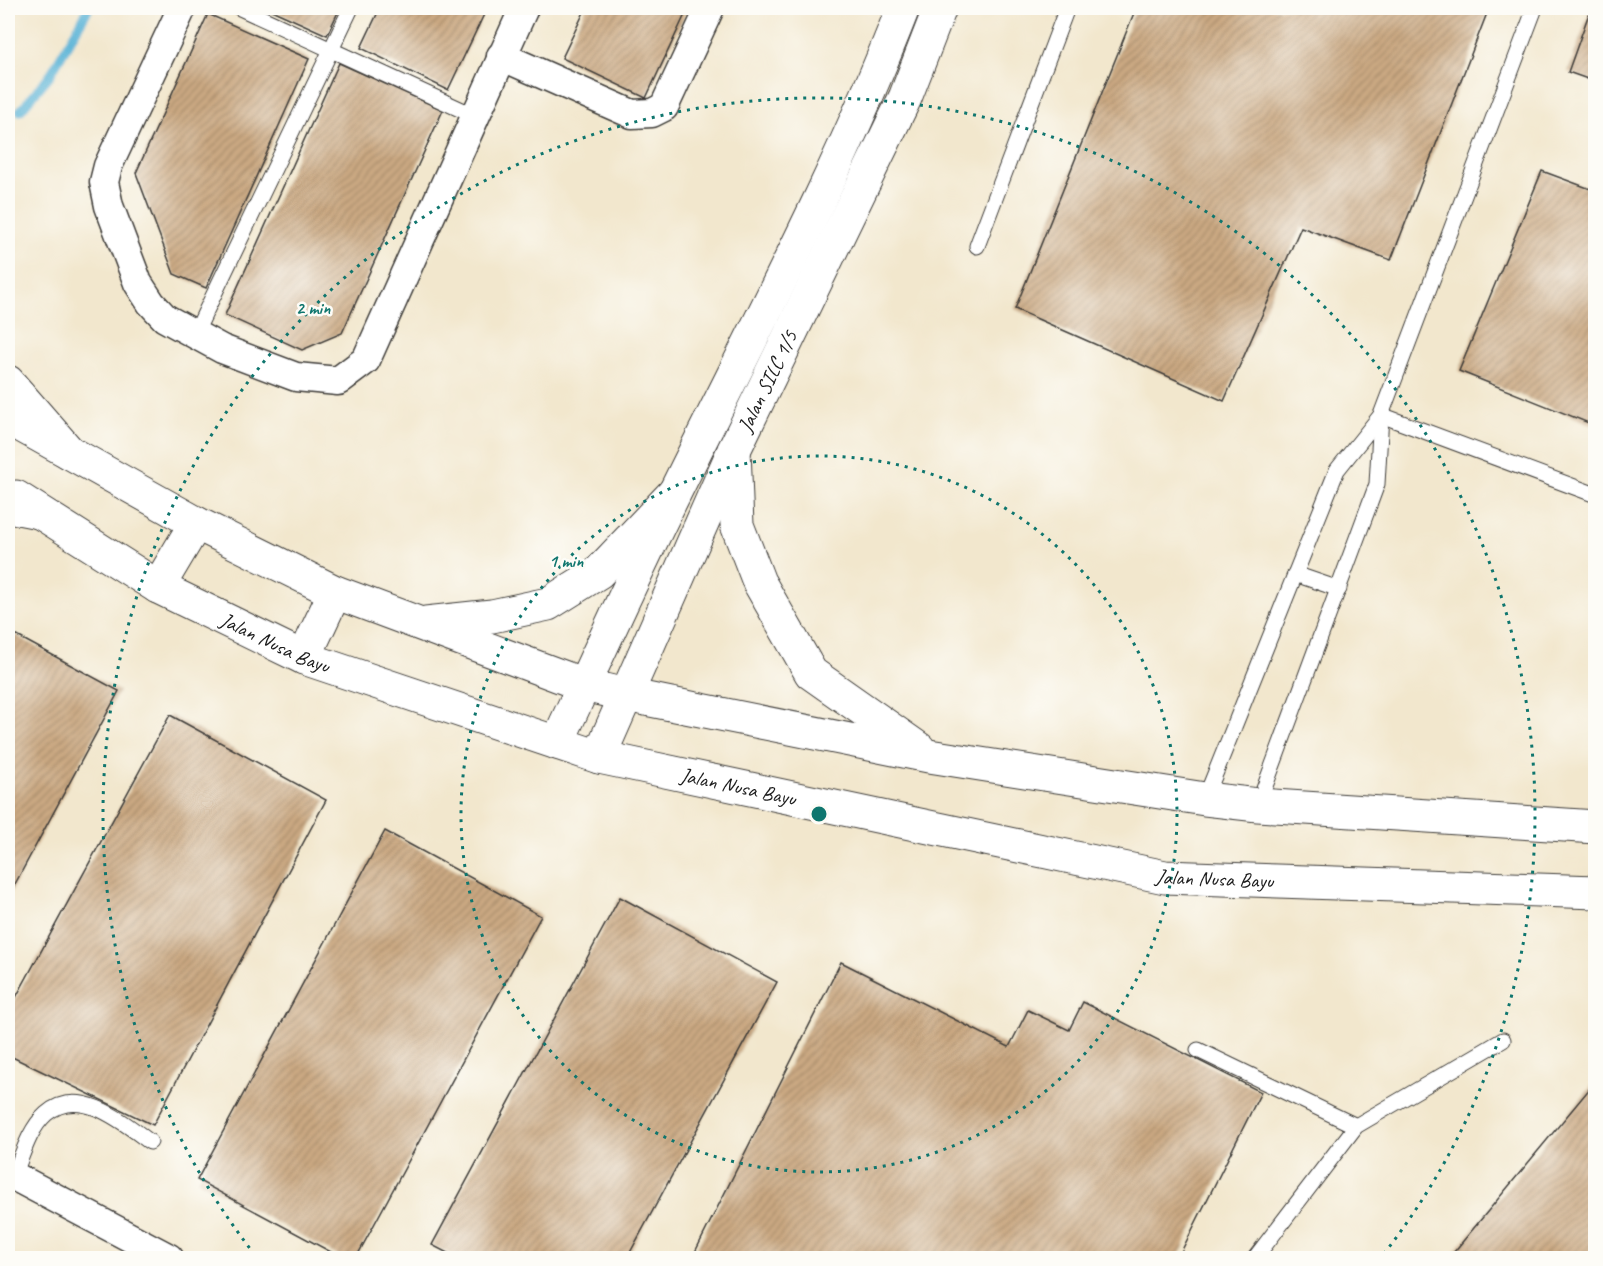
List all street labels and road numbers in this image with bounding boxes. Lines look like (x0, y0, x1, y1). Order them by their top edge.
street label: Jalan SILC 1/5 (731, 325, 804, 437)
street label: Jalan Nusa Bayu (216, 606, 334, 679)
street label: Jalan Nusa Bayu (677, 761, 799, 812)
street label: Jalan Nusa Bayu (1153, 862, 1275, 894)

